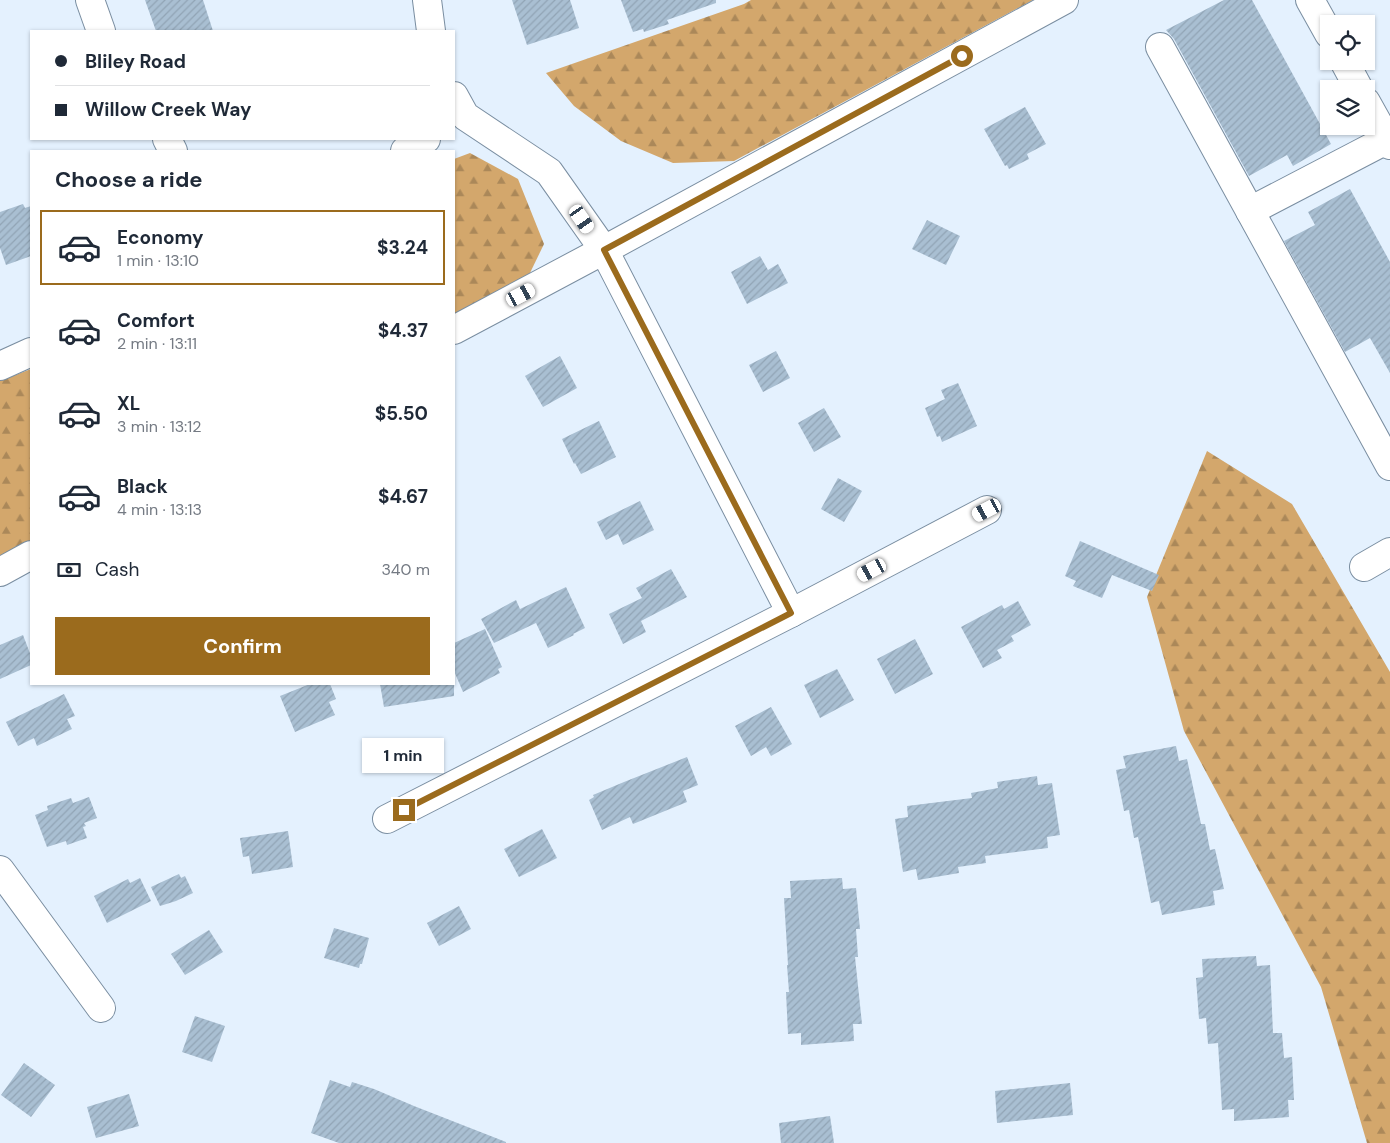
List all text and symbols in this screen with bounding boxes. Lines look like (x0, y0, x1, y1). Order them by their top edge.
map controls (1320, 15, 1375, 135)
button: locate (1320, 15, 1375, 70)
route start (951, 45, 973, 67)
text: Bliley Road (85, 49, 186, 74)
button: layers (1320, 80, 1375, 135)
text: Willow Creek Way (85, 97, 251, 122)
text: Choose a ride (55, 165, 203, 194)
car (567, 202, 596, 236)
icon: car (57, 225, 102, 270)
text: Economy (117, 225, 204, 250)
text: $3.24 (377, 235, 428, 260)
text: 1 min · 13:10 (117, 250, 199, 271)
car (504, 281, 537, 309)
icon: car (57, 308, 102, 353)
text: Comfort (117, 308, 195, 333)
text: $4.37 (378, 318, 428, 343)
text: 2 min · 13:11 (117, 333, 197, 354)
icon: car (57, 391, 102, 436)
text: XL (117, 391, 140, 416)
text: $5.50 (375, 401, 428, 426)
text: 3 min · 13:12 (117, 416, 202, 437)
icon: car (57, 474, 102, 519)
text: Black (117, 474, 168, 499)
text: $4.67 (378, 484, 428, 509)
car (970, 496, 1003, 524)
text: 4 min · 13:13 (117, 499, 202, 520)
icon: cash (55, 556, 83, 584)
car (855, 556, 888, 584)
text: Cash (95, 557, 139, 582)
text: 340 m (381, 559, 430, 580)
button: Confirm (55, 617, 430, 675)
callout: 1 min (363, 738, 445, 772)
text: 1 min (384, 745, 422, 766)
route end (393, 799, 415, 821)

